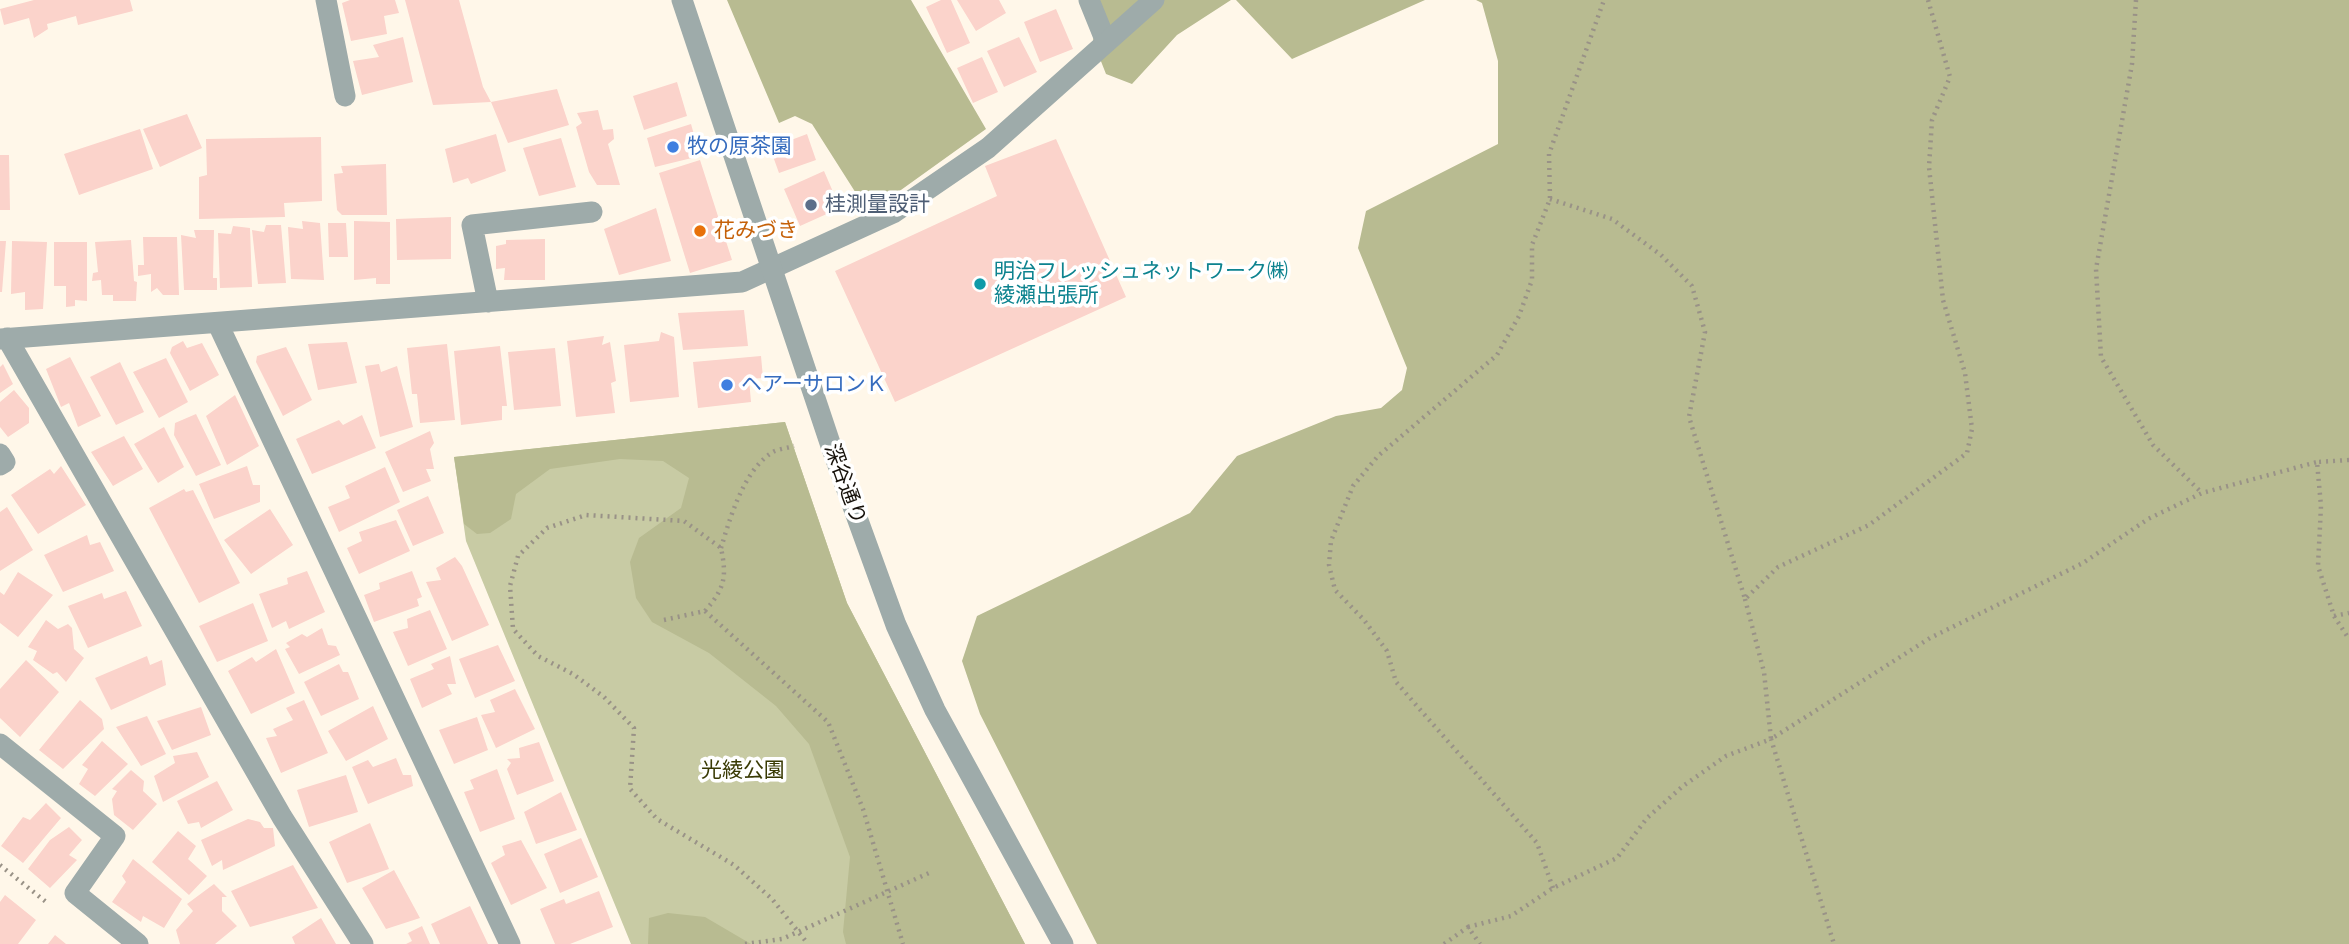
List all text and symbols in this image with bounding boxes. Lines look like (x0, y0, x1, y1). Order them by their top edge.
place label: 牧の原茶園 (687, 134, 792, 160)
marker: 牧の原茶園 (665, 139, 681, 155)
place label: 桂測量設計 (825, 192, 930, 218)
marker: 桂測量設計 (803, 197, 819, 213)
place label: 花みづき (714, 218, 798, 244)
marker: 花みづき (692, 223, 708, 239)
place label: 明治フレッシュネットワーク㈱ 綾瀬出張所 (994, 259, 1288, 309)
marker: 明治フレッシュネットワーク㈱ 綾瀬出張所 (972, 276, 988, 292)
place label: ヘアーサロンＫ (741, 372, 887, 398)
marker: ヘアーサロンＫ (719, 377, 735, 393)
street label: 深谷通り (819, 440, 871, 528)
park label: 光綾公園 (701, 758, 785, 784)

